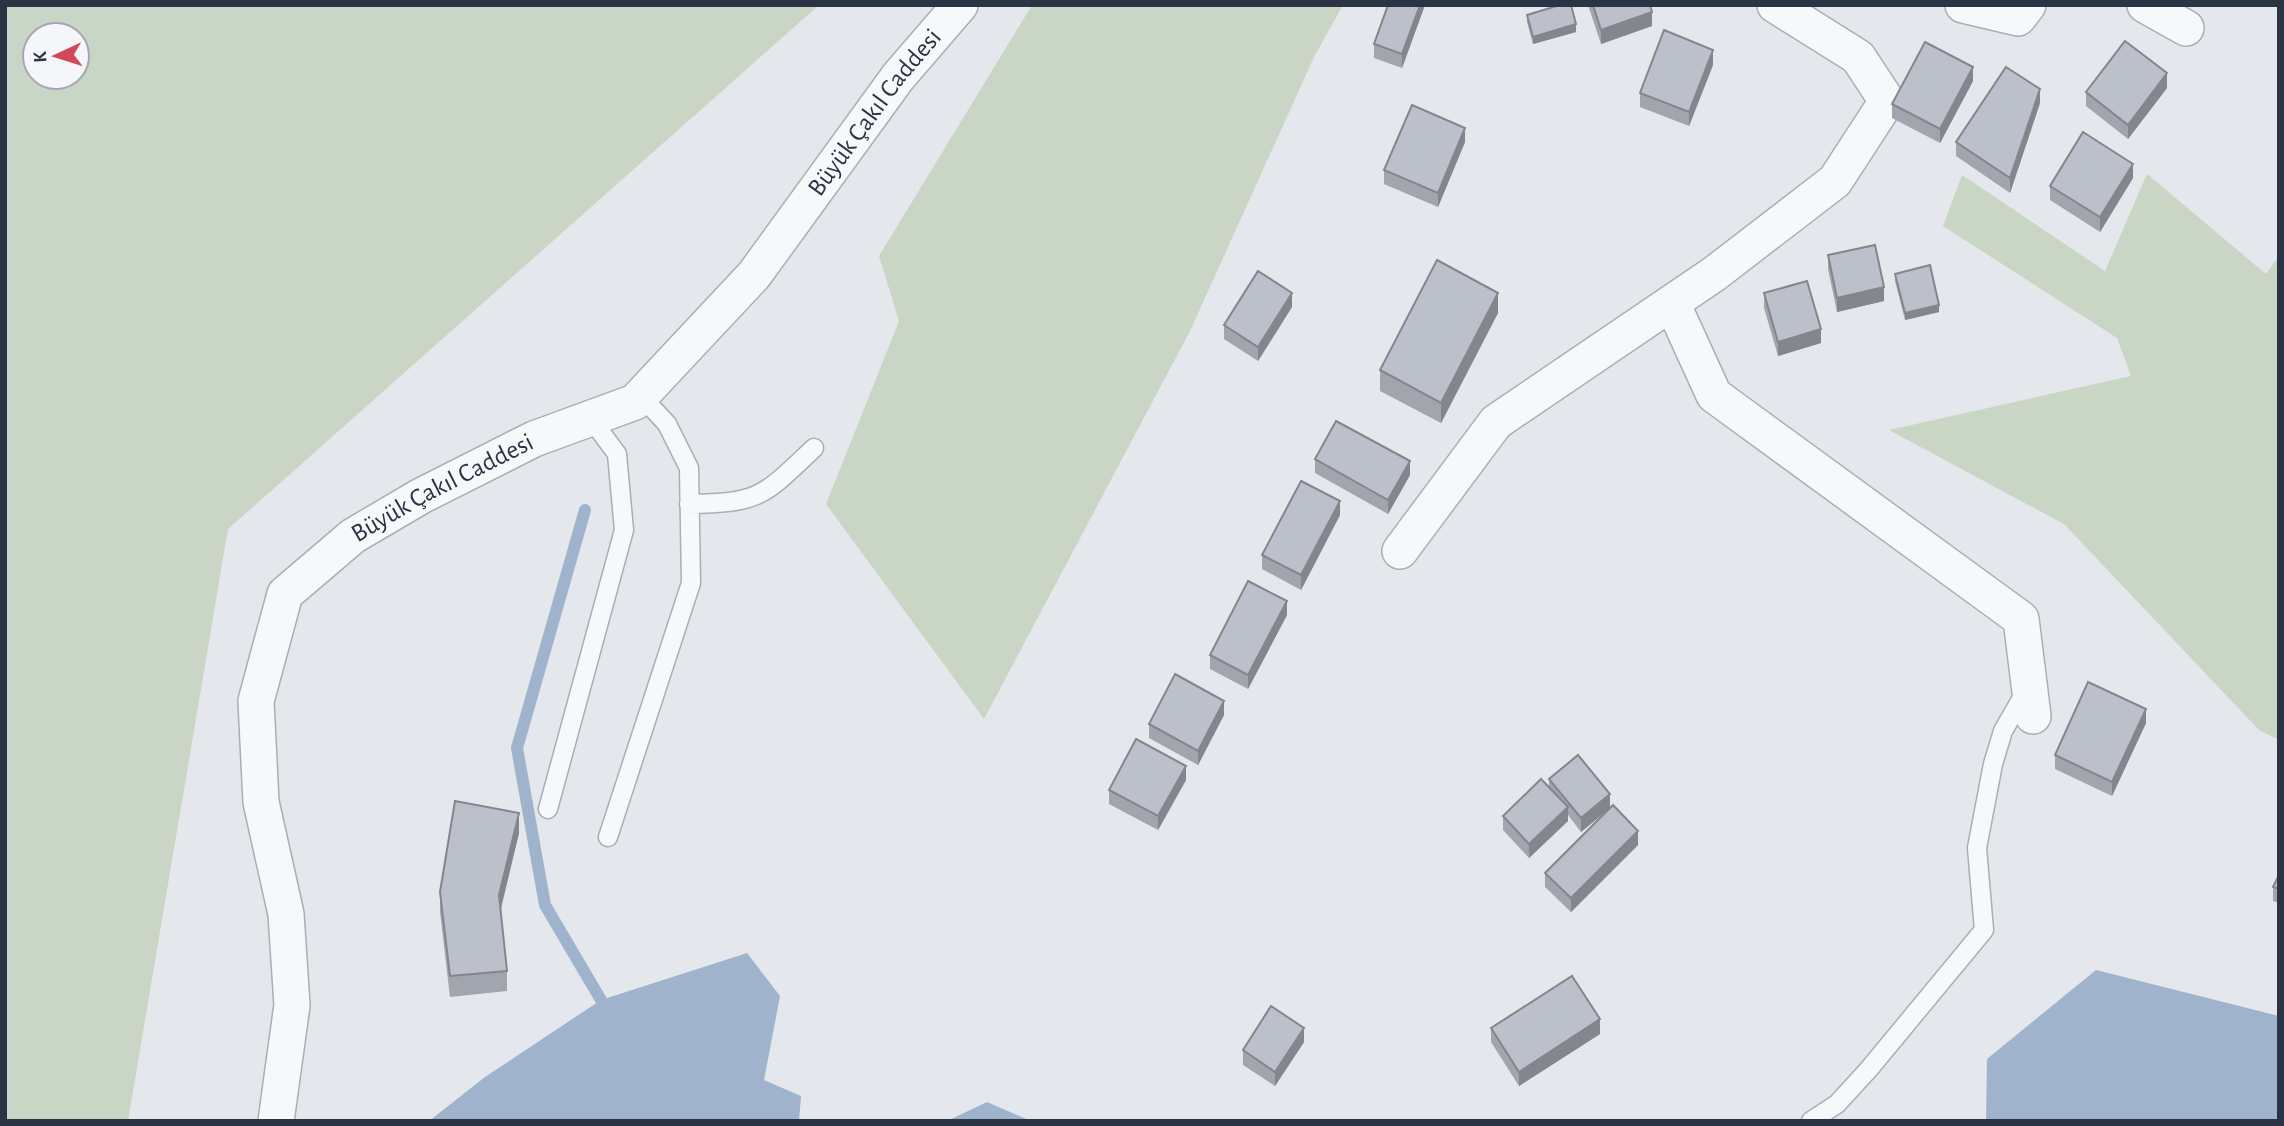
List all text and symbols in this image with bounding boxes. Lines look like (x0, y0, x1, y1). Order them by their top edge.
north arrow (21, 21, 91, 91)
street label: Büyük Çakıl Caddesi (803, 24, 946, 201)
text: K (31, 50, 50, 63)
street label: Büyük Çakıl Caddesi (347, 429, 537, 547)

